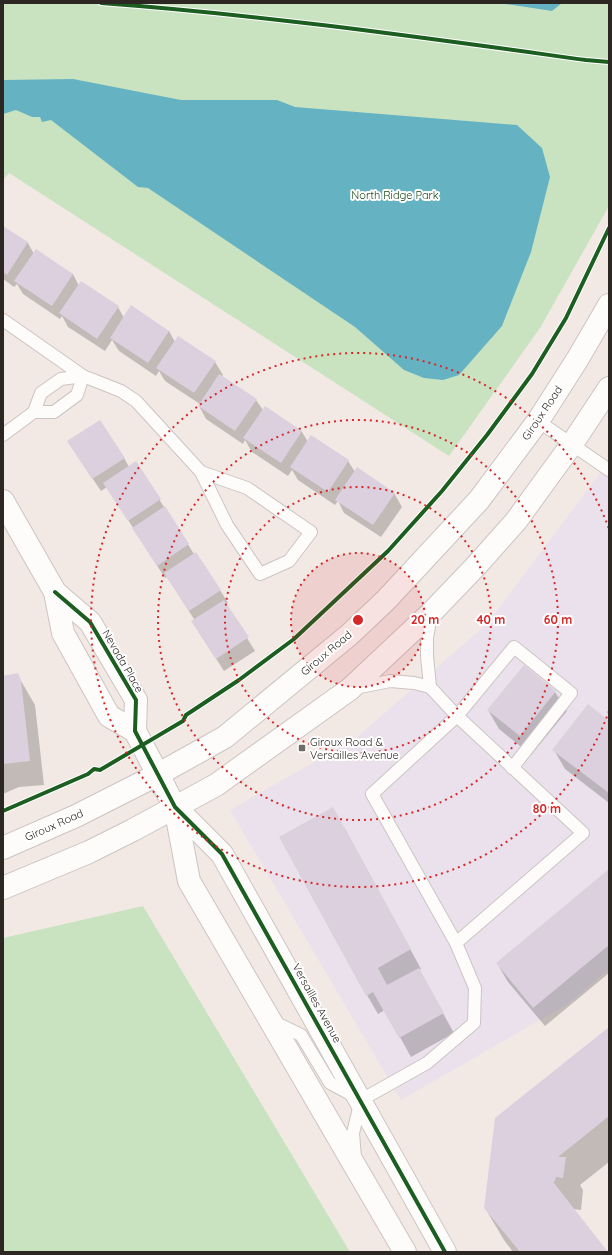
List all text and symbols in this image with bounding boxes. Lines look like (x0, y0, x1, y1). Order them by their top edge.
park label: North Ridge Park (351, 188, 439, 202)
street label: Giroux Road (519, 383, 565, 443)
text: 20 m (411, 612, 439, 627)
text: 40 m (477, 612, 505, 627)
text: 60 m (544, 612, 572, 627)
centre of rings (351, 613, 365, 627)
street label: Nevada Place (99, 627, 147, 695)
street label: Giroux Road (298, 628, 354, 678)
place label: Giroux Road & Versailles Avenue (310, 735, 399, 762)
marker: Giroux Road & Versailles Avenue (297, 743, 307, 753)
text: 80 m (533, 801, 561, 816)
street label: Giroux Road (23, 806, 85, 844)
street label: Versailles Avenue (289, 961, 345, 1045)

